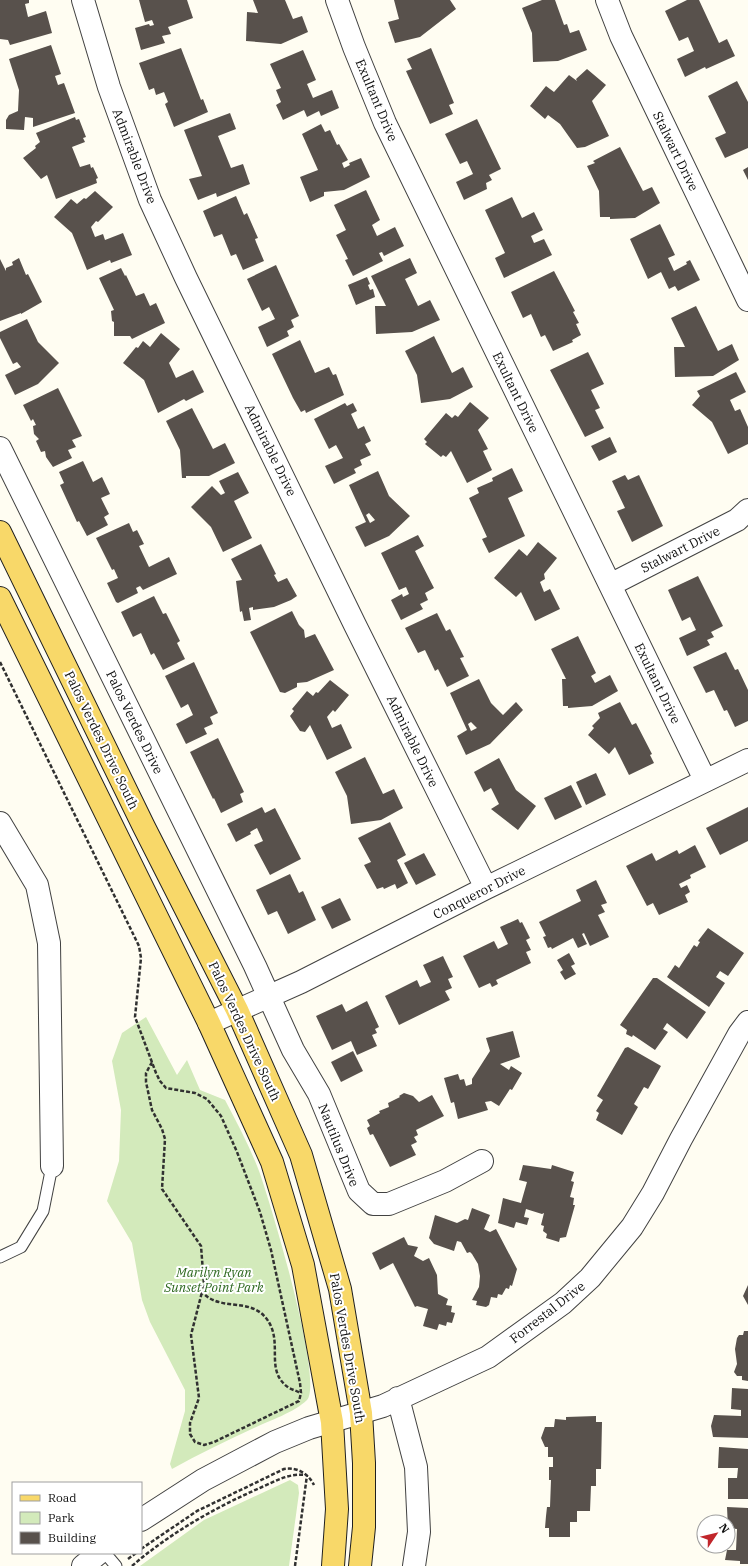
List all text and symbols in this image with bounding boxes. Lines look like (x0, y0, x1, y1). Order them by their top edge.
street label: Exultant Drive (352, 56, 402, 144)
street label: Admirable Drive (109, 106, 160, 206)
street label: Stalwart Drive (649, 109, 702, 194)
street label: Exultant Drive (489, 349, 542, 436)
street label: Admirable Drive (241, 401, 300, 499)
street label: Stalwart Drive (638, 522, 723, 577)
street label: Exultant Drive (631, 640, 684, 727)
street label: Palos Verdes Drive South (61, 668, 143, 812)
street label: Palos Verdes Drive (102, 668, 167, 777)
street label: Admirable Drive (383, 692, 442, 790)
street label: Conqueror Drive (430, 862, 528, 923)
street label: Palos Verdes Drive South (205, 959, 284, 1104)
street label: Nautilus Drive (314, 1101, 363, 1189)
park label: Marilyn Ryan Sunset Point Park (163, 1264, 264, 1296)
street label: Palos Verdes Drive South (326, 1272, 369, 1424)
street label: Forrestal Drive (506, 1278, 588, 1347)
legend (12, 1482, 142, 1554)
text: Road (48, 1490, 77, 1505)
text: Park (48, 1510, 74, 1525)
north arrow (696, 1514, 736, 1554)
text: N (716, 1521, 733, 1536)
text: Building (48, 1530, 96, 1545)

